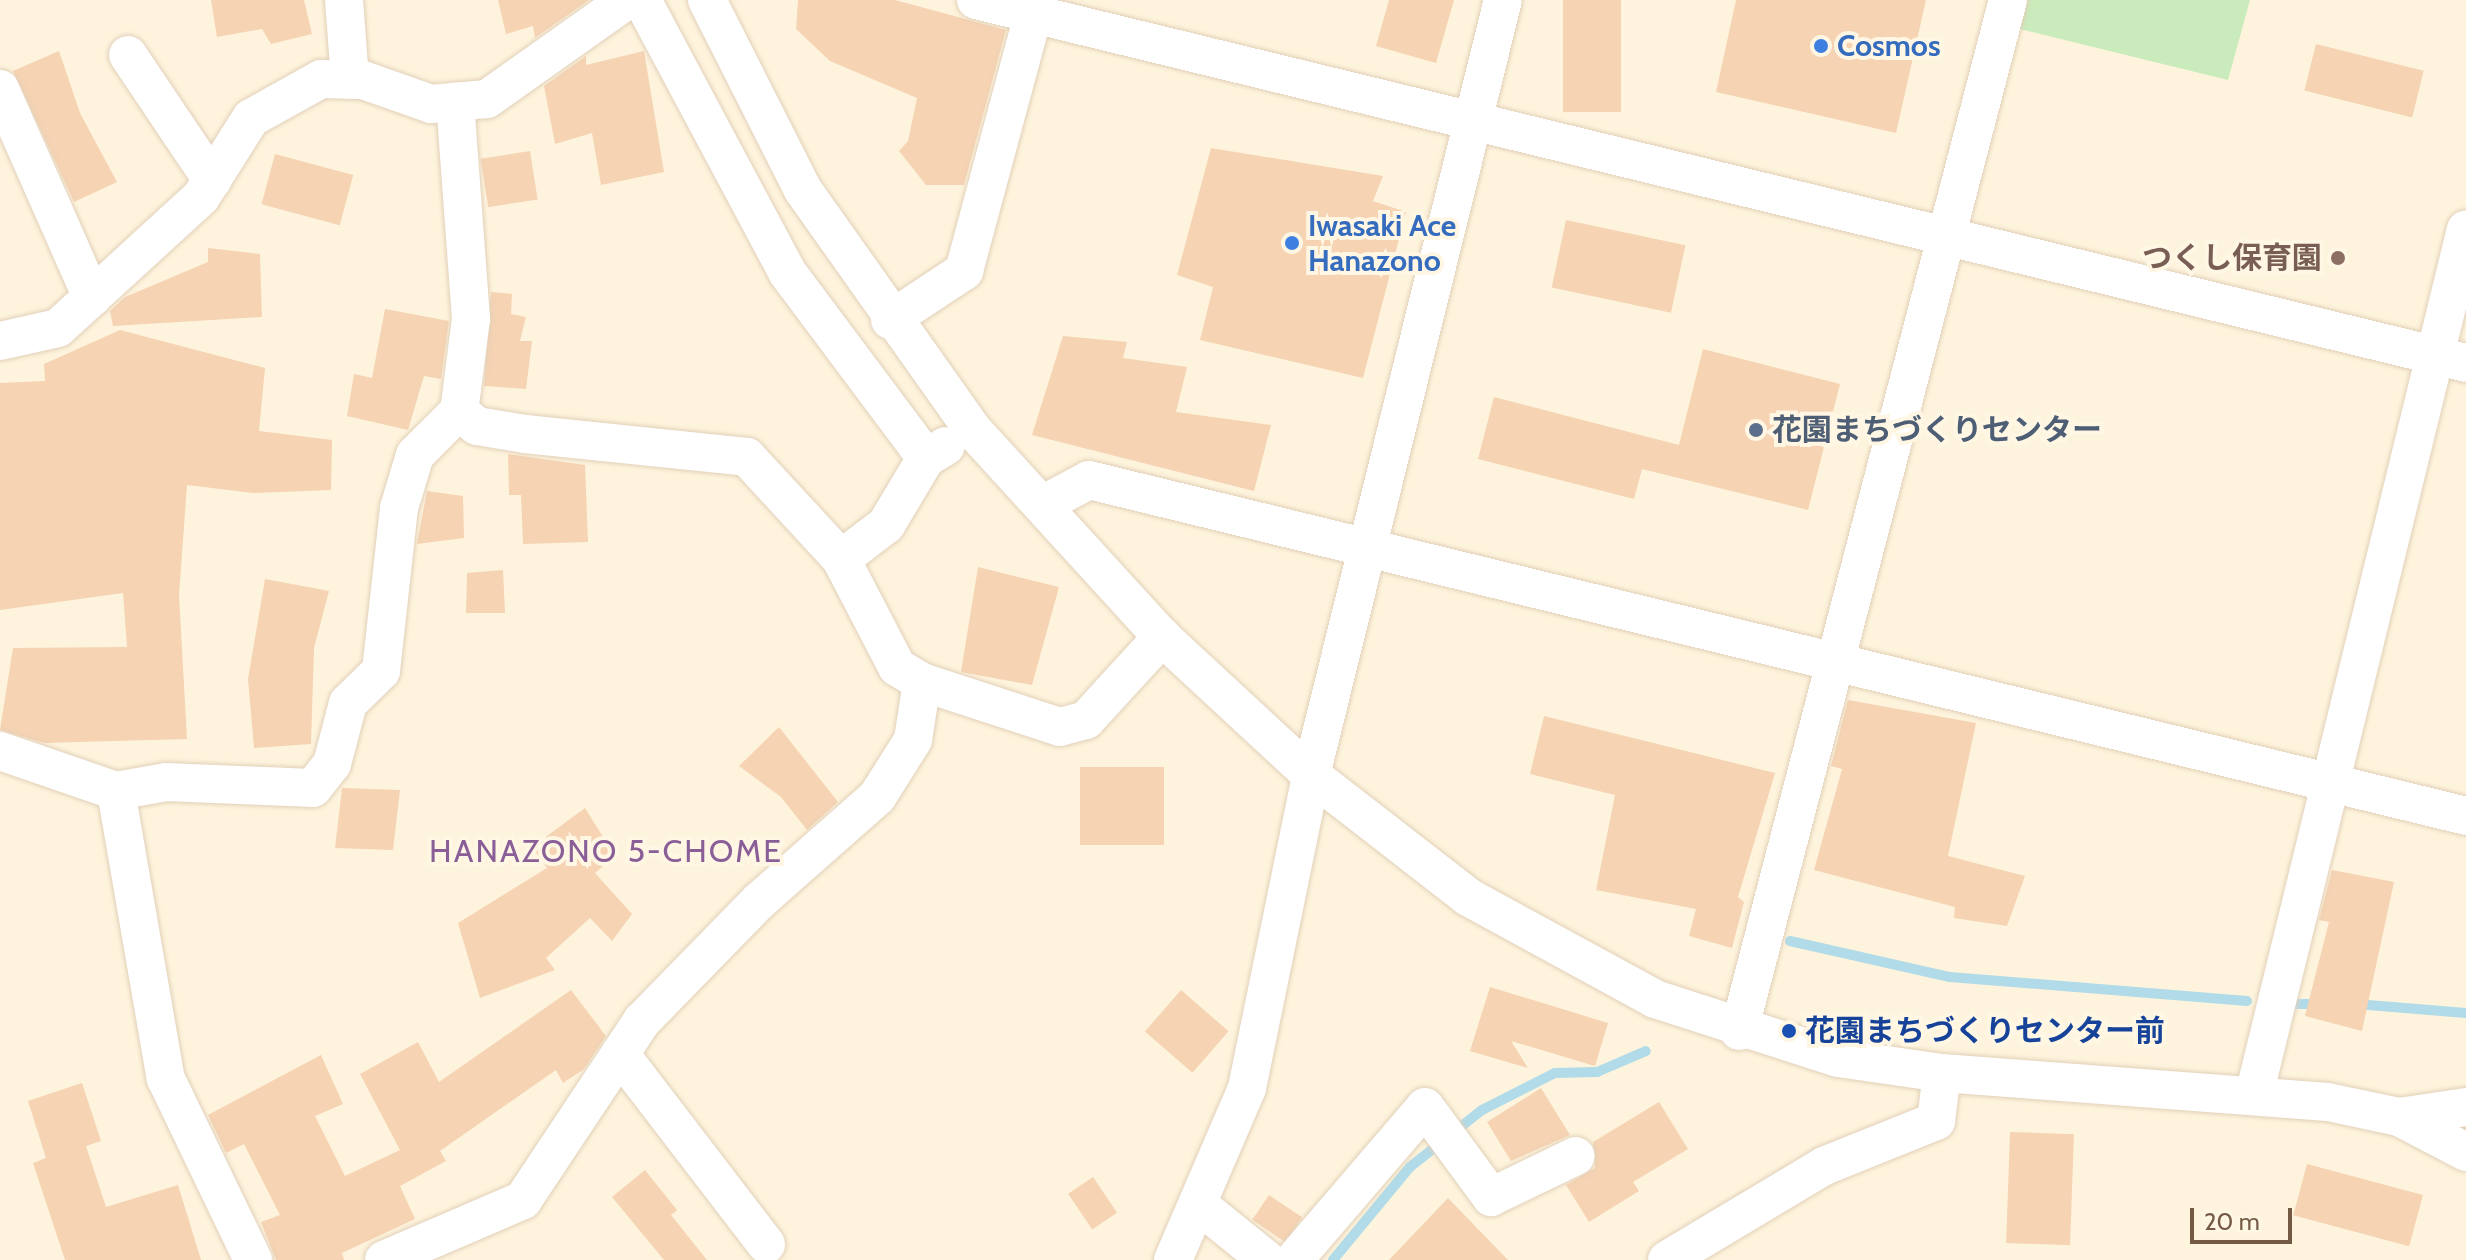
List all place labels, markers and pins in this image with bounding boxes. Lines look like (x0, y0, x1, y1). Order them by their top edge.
place label: Cosmos (1837, 28, 1941, 64)
marker: Cosmos (1812, 37, 1830, 55)
place label: Iwasaki Ace Hanazono (1308, 208, 1456, 278)
marker: Iwasaki Ace Hanazono (1283, 234, 1301, 252)
place label: つくし保育園 (2142, 240, 2322, 276)
marker: つくし保育園 (2329, 249, 2347, 267)
place label: 花園まちづくりセンター (1772, 412, 2102, 448)
marker: 花園まちづくりセンター (1747, 421, 1765, 439)
place label: 花園まちづくりセンター前 (1805, 1013, 2165, 1049)
marker: 花園まちづくりセンター前 (1780, 1022, 1798, 1040)

